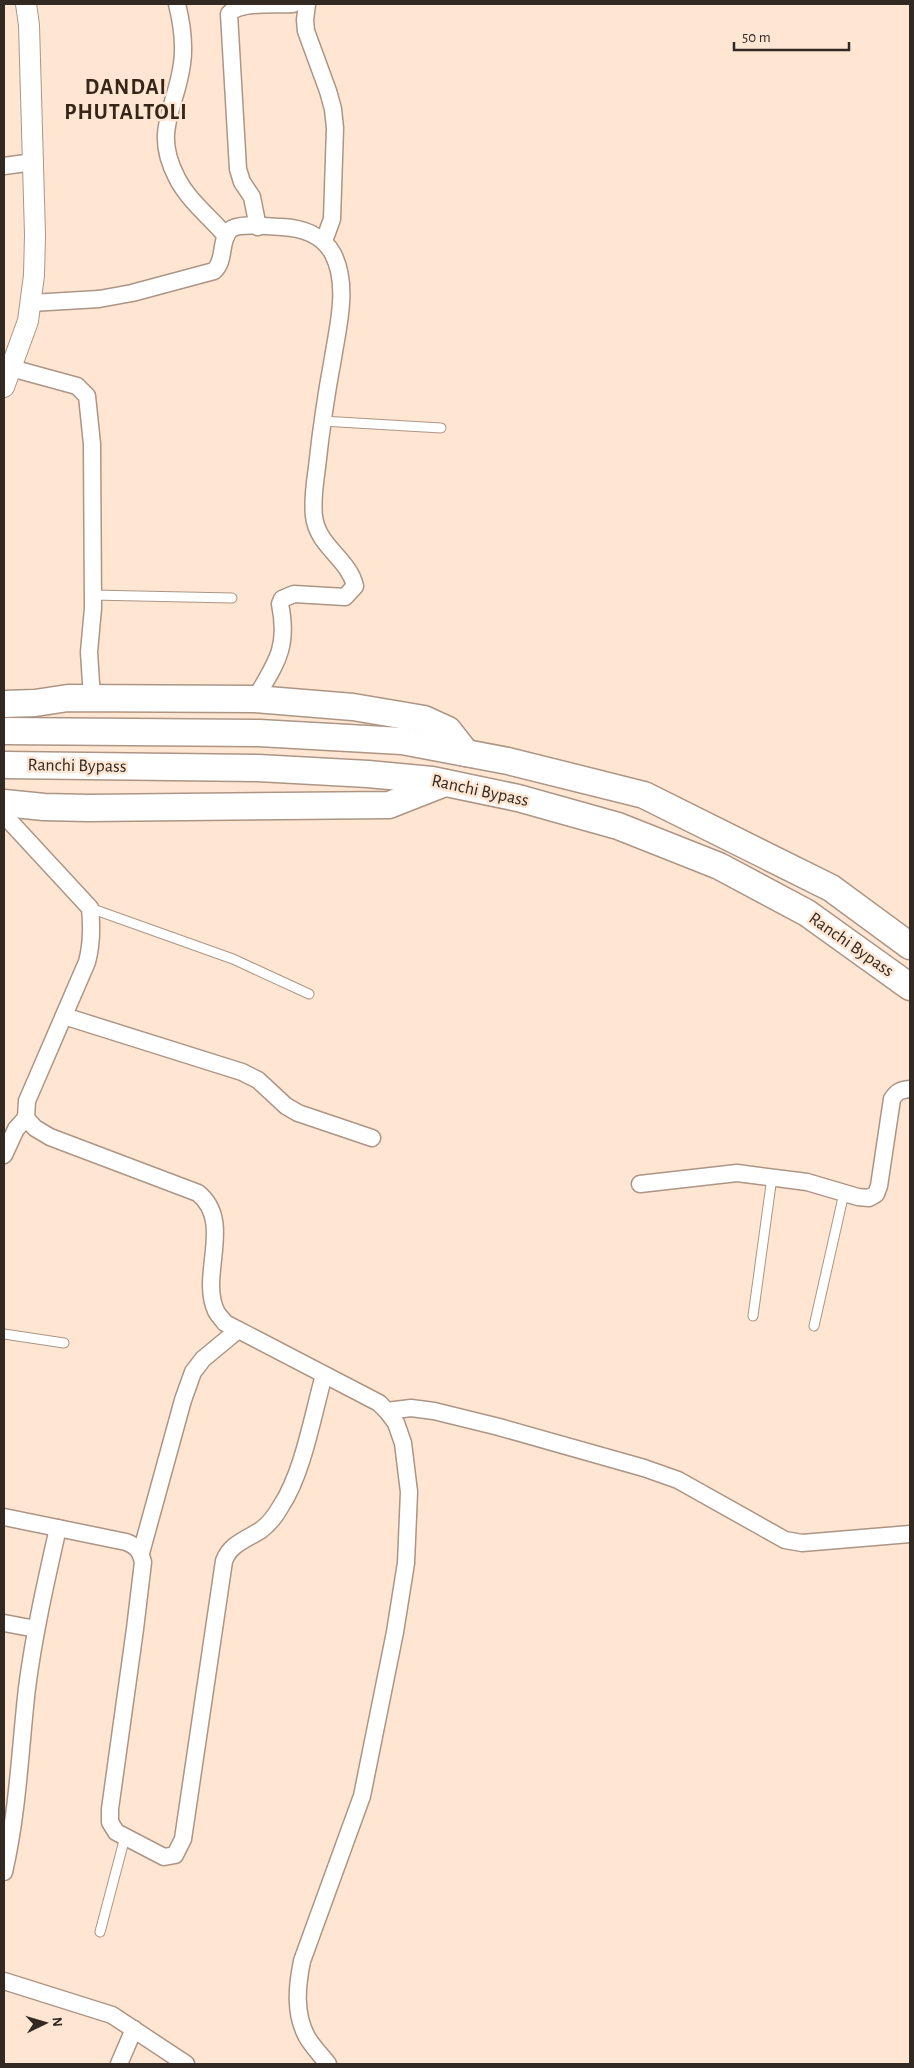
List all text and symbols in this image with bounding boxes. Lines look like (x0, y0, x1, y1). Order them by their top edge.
scale bar (734, 20, 849, 52)
text: 50 m (742, 30, 771, 45)
district label: DANDAI PHUTALTOLI (64, 76, 188, 123)
street label: Ranchi Bypass (27, 756, 127, 776)
street label: Ranchi Bypass (430, 772, 530, 810)
street label: Ranchi Bypass (805, 909, 897, 981)
north arrow (20, 1998, 70, 2048)
text: N (50, 2016, 64, 2027)

